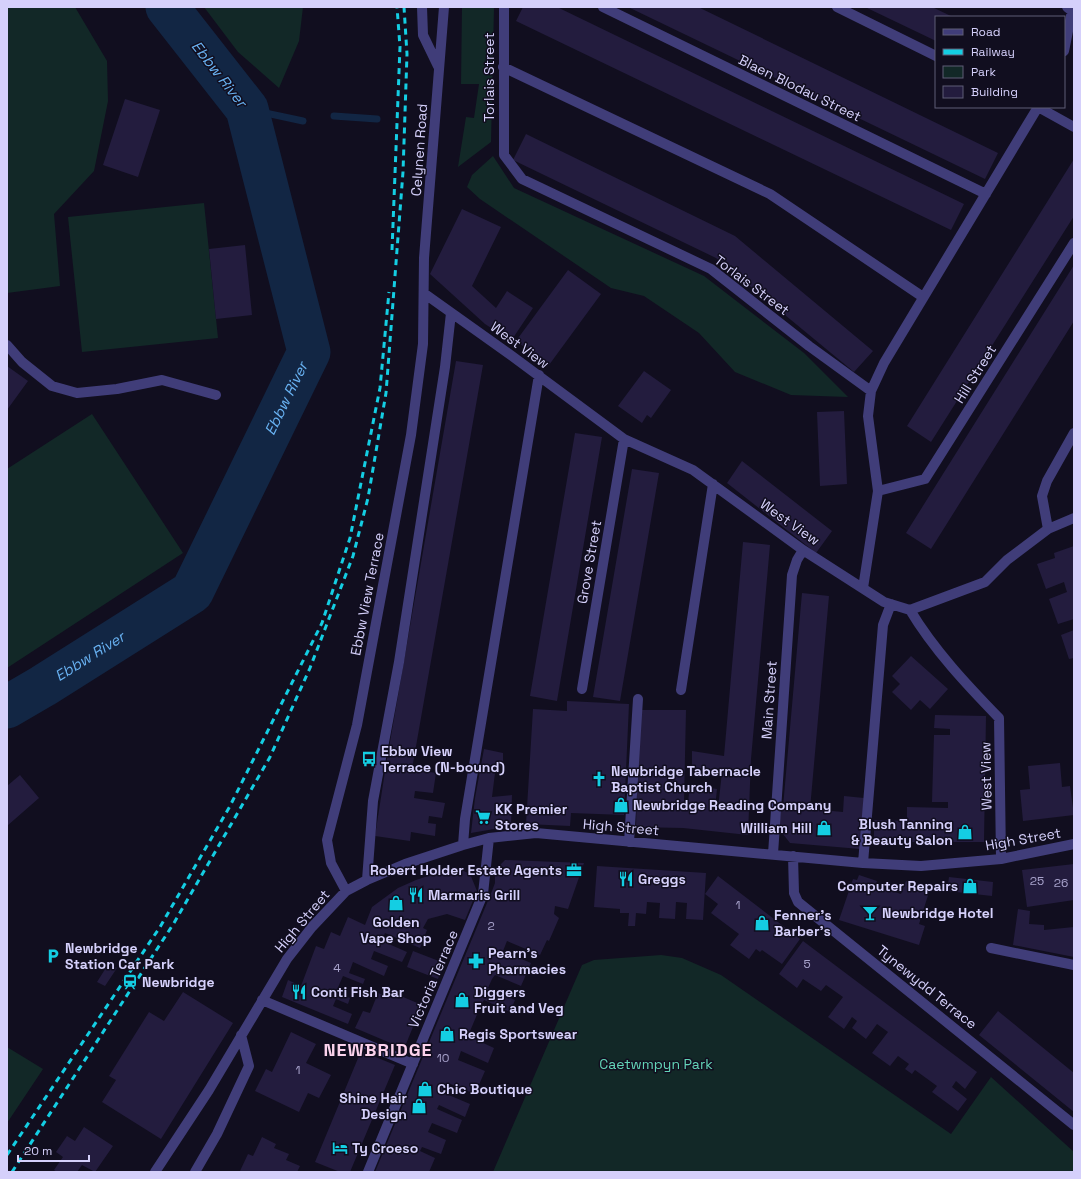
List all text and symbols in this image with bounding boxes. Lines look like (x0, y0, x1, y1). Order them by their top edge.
legend (935, 16, 1065, 108)
text: Road (971, 24, 1000, 40)
street label: Torlais Street (480, 32, 498, 122)
water label: Ebbw River (188, 37, 252, 112)
text: Railway (971, 44, 1015, 60)
street label: Blaen Blodau Street (736, 50, 864, 126)
text: Park (971, 64, 996, 80)
text: Building (971, 84, 1018, 100)
street label: Celynen Road (407, 103, 431, 197)
street label: Torlais Street (711, 251, 793, 319)
street label: West View (487, 317, 553, 373)
street label: Hill Street (950, 341, 1000, 407)
water label: Ebbw River (260, 358, 312, 438)
street label: West View (757, 495, 823, 549)
street label: Grove Street (573, 519, 605, 605)
street label: Ebbw View Terrace (346, 531, 388, 657)
water label: Ebbw River (51, 626, 129, 685)
street label: Main Street (757, 660, 781, 740)
street label: West View (976, 741, 996, 811)
place label: Ebbw View Terrace (N-bound) (381, 742, 505, 776)
bus stop icon: Ebbw View Terrace (N-bound) (360, 750, 378, 768)
place label: Newbridge Tabernacle Baptist Church (611, 762, 761, 796)
church icon: Newbridge Tabernacle Baptist Church (590, 770, 608, 788)
shop icon: Newbridge Reading Company (612, 796, 630, 814)
place label: Newbridge Reading Company (633, 796, 831, 814)
place label: KK Premier Stores (495, 800, 568, 834)
supermarket icon: KK Premier Stores (474, 808, 492, 826)
street label: High Street (582, 815, 660, 839)
place label: Blush Tanning & Beauty Salon (851, 815, 953, 849)
place label: William Hill (741, 819, 812, 837)
shop icon: William Hill (815, 819, 833, 837)
shop icon: Blush Tanning & Beauty Salon (956, 823, 974, 841)
street label: High Street (984, 823, 1062, 855)
place label: Robert Holder Estate Agents (370, 861, 562, 879)
office icon: Robert Holder Estate Agents (565, 861, 583, 879)
restaurant icon: Greggs (617, 870, 635, 888)
place label: Greggs (638, 870, 686, 888)
house number: 25 (1030, 873, 1044, 889)
house number: 26 (1054, 875, 1068, 891)
place label: Computer Repairs (837, 877, 958, 895)
shop icon: Computer Repairs (961, 877, 979, 895)
street label: High Street (270, 886, 334, 956)
restaurant icon: Marmaris Grill (407, 886, 425, 904)
place label: Marmaris Grill (428, 886, 520, 904)
shop icon: Golden Vape Shop (387, 894, 405, 912)
house number: 1 (735, 897, 741, 913)
bar icon: Newbridge Hotel (861, 904, 879, 922)
place label: Newbridge Hotel (882, 904, 994, 922)
place label: Fenner's Barber's (774, 906, 832, 940)
place label: Golden Vape Shop (360, 913, 432, 947)
shop icon: Fenner's Barber's (753, 914, 771, 932)
house number: 2 (487, 918, 495, 934)
street label: Victoria Terrace (404, 927, 462, 1031)
place label: Newbridge Station Car Park (65, 939, 174, 973)
street label: Tynewydd Terrace (873, 941, 981, 1033)
place label: Pearn's Pharmacies (488, 944, 566, 978)
parking icon: Newbridge Station Car Park (44, 947, 62, 965)
pharmacy icon: Pearn's Pharmacies (467, 952, 485, 970)
house number: 5 (803, 956, 811, 972)
house number: 4 (333, 960, 341, 976)
station icon: Newbridge (121, 973, 139, 991)
place label: Newbridge (142, 973, 215, 991)
restaurant icon: Conti Fish Bar (290, 983, 308, 1001)
place label: Conti Fish Bar (311, 983, 405, 1001)
place label: Diggers Fruit and Veg (474, 983, 564, 1017)
shop icon: Diggers Fruit and Veg (453, 991, 471, 1009)
shop icon: Regis Sportswear (438, 1025, 456, 1043)
place label: Regis Sportswear (459, 1025, 578, 1043)
district label: NEWBRIDGE (323, 1038, 433, 1061)
house number: 10 (437, 1050, 449, 1066)
park label: Caetwmpyn Park (599, 1055, 713, 1073)
house number: 1 (295, 1062, 301, 1078)
shop icon: Chic Boutique (416, 1080, 434, 1098)
place label: Chic Boutique (437, 1080, 532, 1098)
place label: Shine Hair Design (339, 1089, 407, 1123)
shop icon: Shine Hair Design (410, 1097, 428, 1115)
scale bar (18, 1137, 89, 1163)
hotel icon: Ty Croeso (331, 1139, 349, 1157)
place label: Ty Croeso (352, 1139, 418, 1157)
text: 20 m (24, 1143, 52, 1159)

